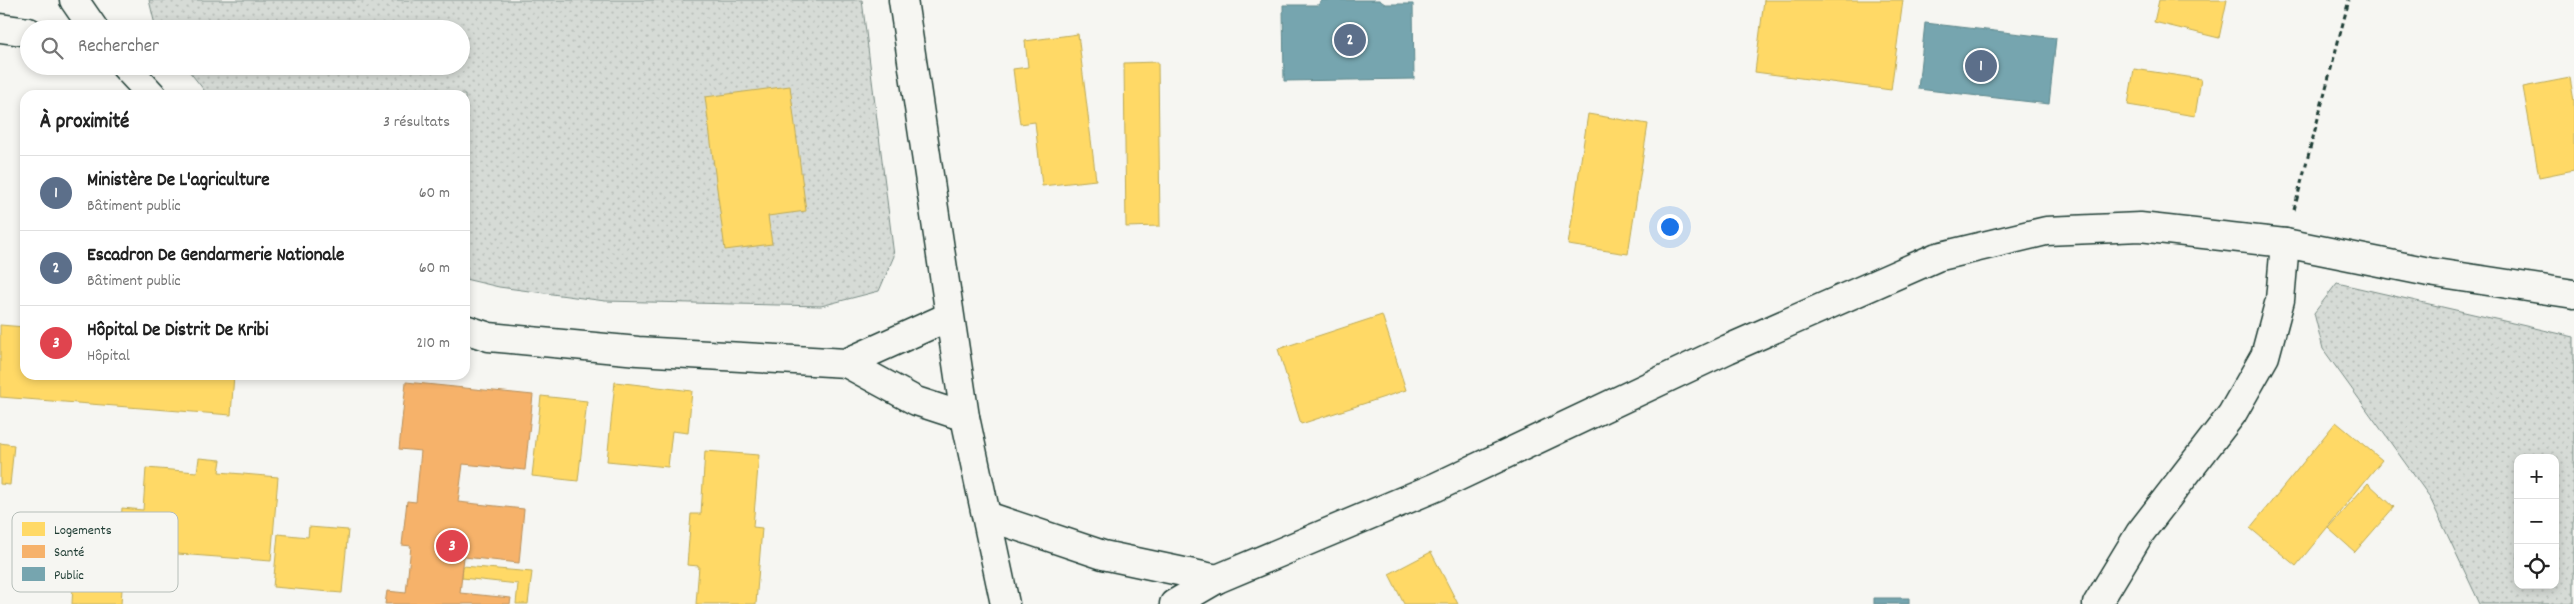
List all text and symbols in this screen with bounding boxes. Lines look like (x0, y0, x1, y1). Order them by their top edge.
search box (20, 20, 470, 75)
pin: 2 (1334, 21, 1366, 59)
icon: search (38, 34, 66, 62)
text: Rechercher (78, 34, 159, 61)
pin: 1 (1965, 47, 1997, 85)
text: À proximité (40, 108, 129, 138)
text: 3 résultats (383, 111, 450, 134)
text: Ministère De L'agriculture (87, 168, 270, 195)
text: 1 (54, 182, 58, 205)
text: 60 m (419, 182, 450, 205)
text: Bâtiment public (87, 195, 181, 218)
your location (1657, 214, 1683, 240)
text: Escadron De Gendarmerie Nationale (87, 243, 344, 270)
text: 2 (53, 257, 60, 280)
text: 60 m (419, 257, 450, 280)
text: Bâtiment public (87, 270, 181, 293)
text: Hôpital De Distrit De Kribi (87, 318, 268, 345)
text: 3 (52, 332, 60, 355)
text: 210 m (416, 332, 450, 355)
text: Hôpital (87, 345, 130, 368)
map controls (2514, 454, 2559, 589)
button: + (2514, 454, 2559, 499)
button: − (2514, 499, 2559, 544)
legend (12, 512, 178, 592)
text: Logements (54, 521, 112, 541)
pin: 3 (436, 527, 468, 565)
text: Santé (54, 543, 84, 563)
button: locate (2514, 544, 2559, 589)
text: Public (54, 566, 84, 586)

